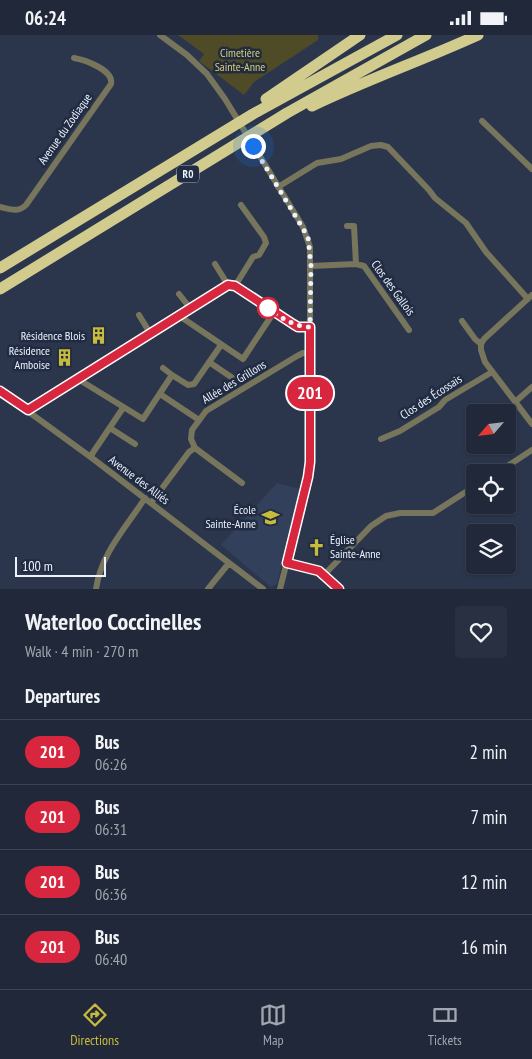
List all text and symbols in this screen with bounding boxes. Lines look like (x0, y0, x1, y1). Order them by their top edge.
text: 06:24 (25, 6, 66, 30)
park label: Cimetière Sainte-Anne (215, 45, 265, 74)
street label: Avenue du Zodiaque (34, 90, 95, 167)
your location (241, 134, 266, 159)
road number: R0 (177, 165, 199, 183)
street label: Clos des Gallois (368, 257, 419, 318)
unlabelled marker (257, 297, 279, 319)
building icon: Résidence Blois (89, 326, 109, 346)
place label: Résidence Blois (21, 328, 85, 343)
place label: Résidence Amboise (9, 343, 50, 372)
building icon: Résidence Amboise (54, 348, 74, 368)
street label: Allée des Grillons (199, 357, 269, 407)
street label: Clos des Écossais (397, 371, 465, 422)
line badge: 201 (281, 377, 339, 409)
text: 201 (297, 381, 323, 404)
north arrow (466, 404, 516, 454)
map controls (466, 404, 516, 574)
street label: Avenue des Alliés (106, 452, 173, 507)
button: locate (466, 464, 516, 514)
place label: École Sainte-Anne (205, 502, 256, 531)
school or university icon: École Sainte-Anne (260, 507, 280, 527)
button: layers (466, 524, 516, 574)
place label: Église Sainte-Anne (330, 532, 381, 561)
church icon: Église Sainte-Anne (306, 537, 326, 557)
scale bar (15, 554, 106, 577)
text: 100 m (22, 557, 53, 575)
text: Waterloo Coccinelles (25, 606, 201, 637)
button: heart (455, 606, 507, 658)
text: Walk · 4 min · 270 m (25, 641, 138, 661)
text: Departures (25, 684, 100, 708)
text: Bus (95, 730, 119, 754)
text: 201 (40, 740, 65, 763)
text: 2 min (470, 740, 507, 764)
text: 06:26 (95, 754, 127, 774)
text: Bus (95, 795, 119, 819)
text: 201 (40, 805, 65, 828)
text: 7 min (470, 805, 507, 829)
text: 06:31 (95, 819, 127, 839)
text: Bus (95, 860, 119, 884)
text: 201 (40, 870, 65, 893)
text: 12 min (461, 870, 507, 894)
text: 06:36 (95, 884, 127, 904)
text: Bus (95, 925, 119, 949)
text: 201 (40, 935, 65, 958)
text: 16 min (461, 935, 507, 959)
text: 06:40 (95, 949, 127, 969)
tab: Directions (70, 1001, 119, 1049)
tab: Map (259, 1001, 287, 1049)
tab: Tickets (428, 1001, 462, 1049)

